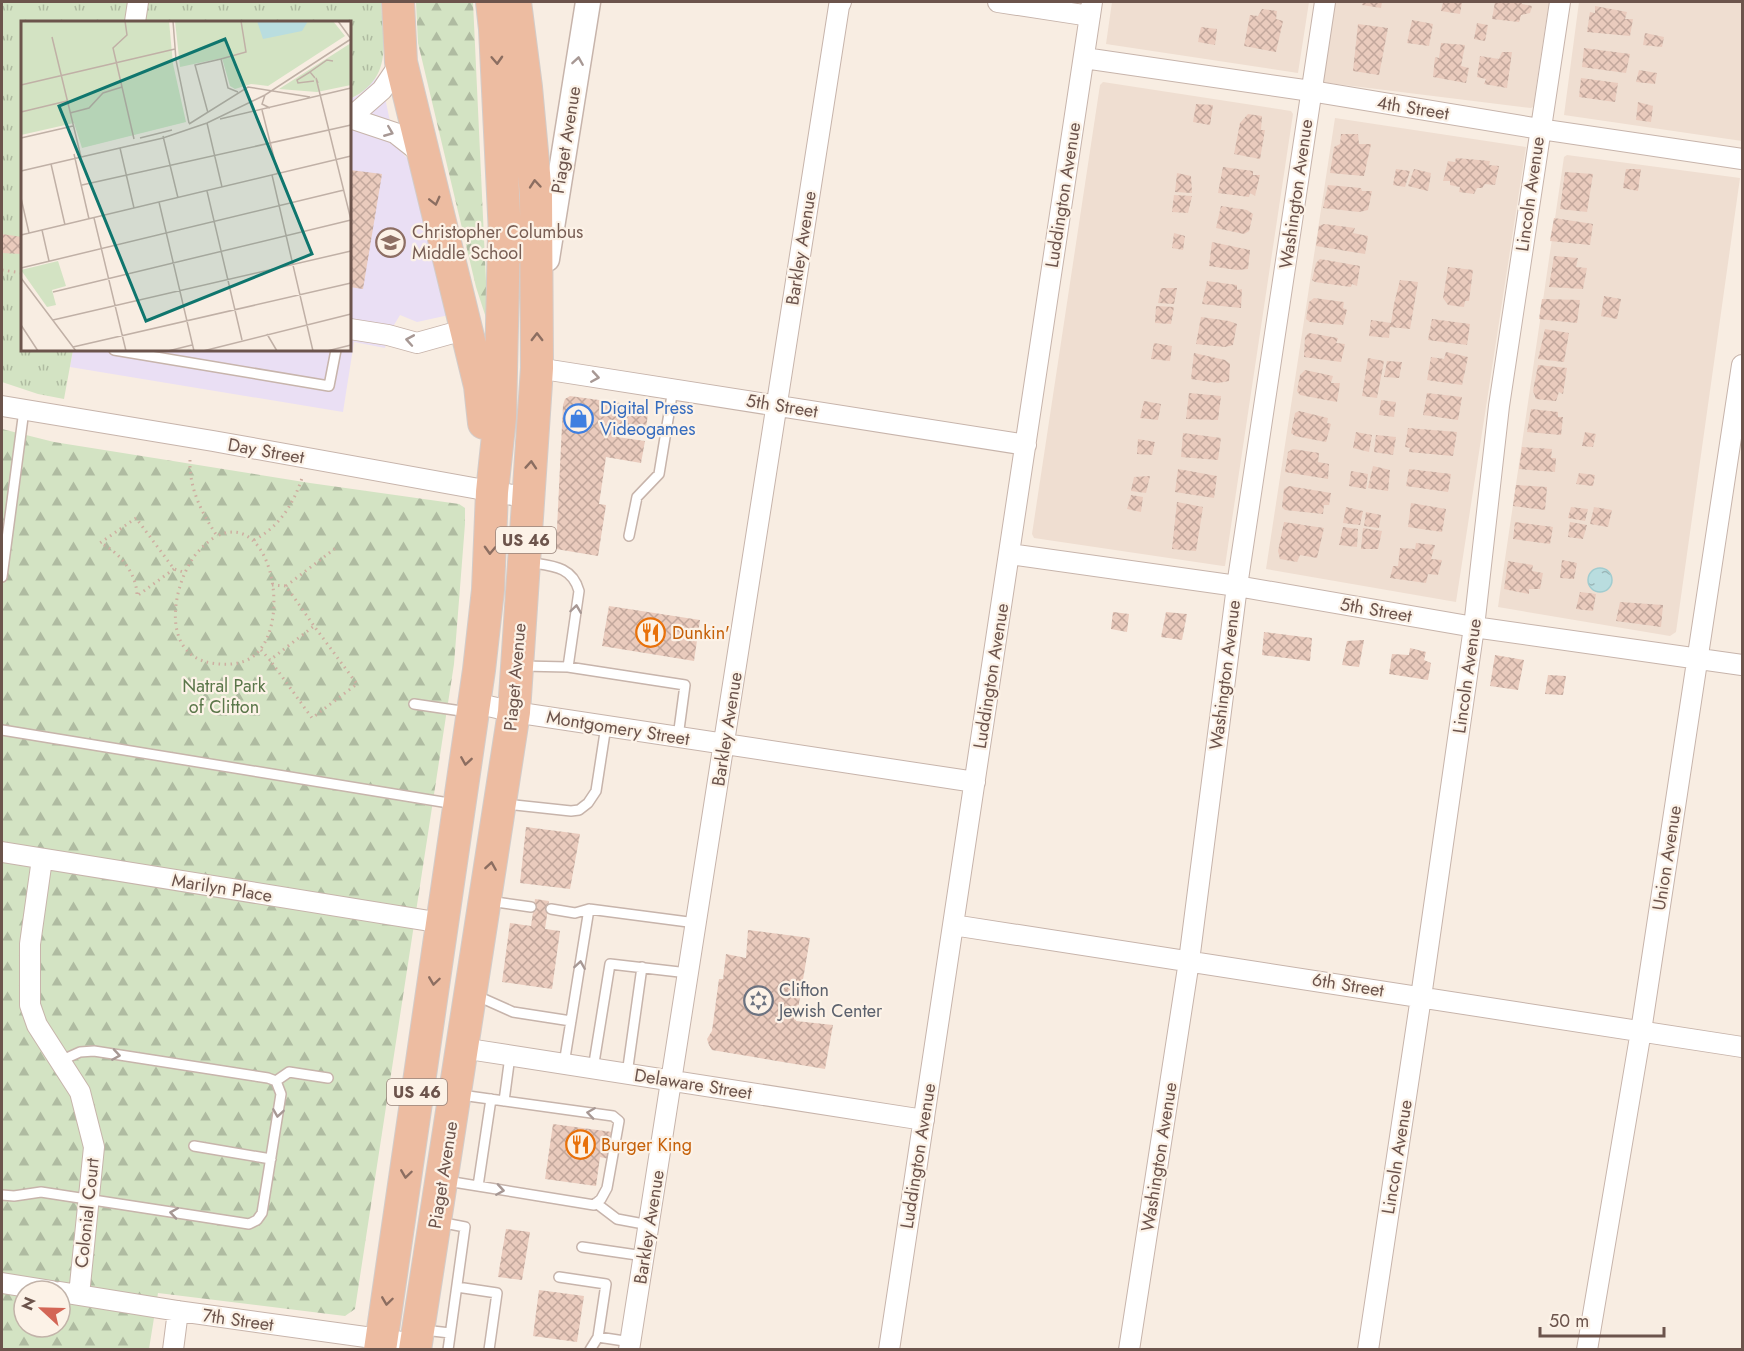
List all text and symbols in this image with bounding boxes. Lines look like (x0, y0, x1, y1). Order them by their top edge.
inset map (21, 21, 351, 351)
one-way arrow (490, 55, 503, 64)
one-way arrow (571, 57, 584, 67)
street label: Piaget Avenue (545, 84, 587, 196)
street label: 4th Street (1375, 89, 1452, 127)
street label: Washington Avenue (1273, 118, 1319, 270)
street label: Luddington Avenue (1039, 120, 1087, 270)
one-way arrow (383, 125, 394, 137)
street label: Lincoln Avenue (1509, 135, 1551, 253)
one-way arrow (529, 179, 542, 189)
street label: Barkley Avenue (779, 189, 823, 307)
one-way arrow (427, 196, 440, 206)
place label: Christopher Columbus Middle School (412, 219, 583, 266)
school or university icon: Christopher Columbus Middle School (375, 226, 407, 258)
one-way arrow (531, 332, 543, 341)
one-way arrow (405, 334, 415, 347)
one-way arrow (591, 370, 600, 382)
street label: 5th Street (744, 388, 820, 425)
place label: Digital Press Videogames (600, 395, 695, 442)
shop icon: Digital Press Videogames (563, 402, 595, 434)
street label: Day Street (226, 432, 307, 471)
one-way arrow (525, 460, 538, 469)
road number: US 46 (496, 527, 556, 553)
one-way arrow (483, 546, 496, 555)
street label: 5th Street (1338, 591, 1415, 629)
street label: Washington Avenue (1203, 599, 1247, 751)
street label: Luddington Avenue (967, 601, 1015, 751)
one-way arrow (570, 605, 582, 614)
restaurant icon: Dunkin' (635, 617, 667, 649)
street label: Lincoln Avenue (1446, 617, 1488, 735)
place label: Dunkin' (672, 620, 730, 646)
street label: Piaget Avenue (497, 622, 533, 732)
street label: Barkley Avenue (705, 670, 749, 788)
park label: Natral Park of Clifton (182, 673, 266, 720)
street label: Montgomery Street (545, 704, 692, 752)
one-way arrow (461, 756, 473, 765)
street label: Union Avenue (1646, 804, 1688, 912)
one-way arrow (484, 861, 496, 870)
street label: Marilyn Place (170, 867, 274, 909)
one-way arrow (573, 961, 586, 971)
street label: 6th Street (1310, 966, 1386, 1004)
one-way arrow (428, 977, 440, 986)
place label: Clifton Jewish Center (777, 977, 883, 1024)
synagogue icon: Clifton Jewish Center (742, 984, 774, 1016)
one-way arrow (111, 1048, 121, 1060)
street label: Delaware Street (632, 1062, 754, 1106)
road number: US 46 (387, 1079, 447, 1105)
street label: Washington Avenue (1134, 1080, 1184, 1234)
street label: Luddington Avenue (894, 1081, 942, 1231)
street label: Lincoln Avenue (1375, 1098, 1419, 1216)
one-way arrow (272, 1107, 285, 1117)
one-way arrow (586, 1107, 595, 1120)
street label: Piaget Avenue (422, 1119, 464, 1231)
restaurant icon: Burger King (564, 1129, 596, 1161)
place label: Burger King (601, 1132, 692, 1158)
street label: Colonial Court (68, 1156, 106, 1269)
street label: Barkley Avenue (627, 1168, 671, 1286)
one-way arrow (400, 1170, 412, 1179)
one-way arrow (495, 1183, 504, 1195)
one-way arrow (169, 1207, 179, 1219)
north arrow (12, 1279, 72, 1339)
text: N (16, 1293, 42, 1314)
one-way arrow (382, 1296, 394, 1305)
scale bar (1540, 1300, 1664, 1338)
street label: 7th Street (201, 1302, 276, 1338)
text: 50 m (1549, 1308, 1589, 1334)

